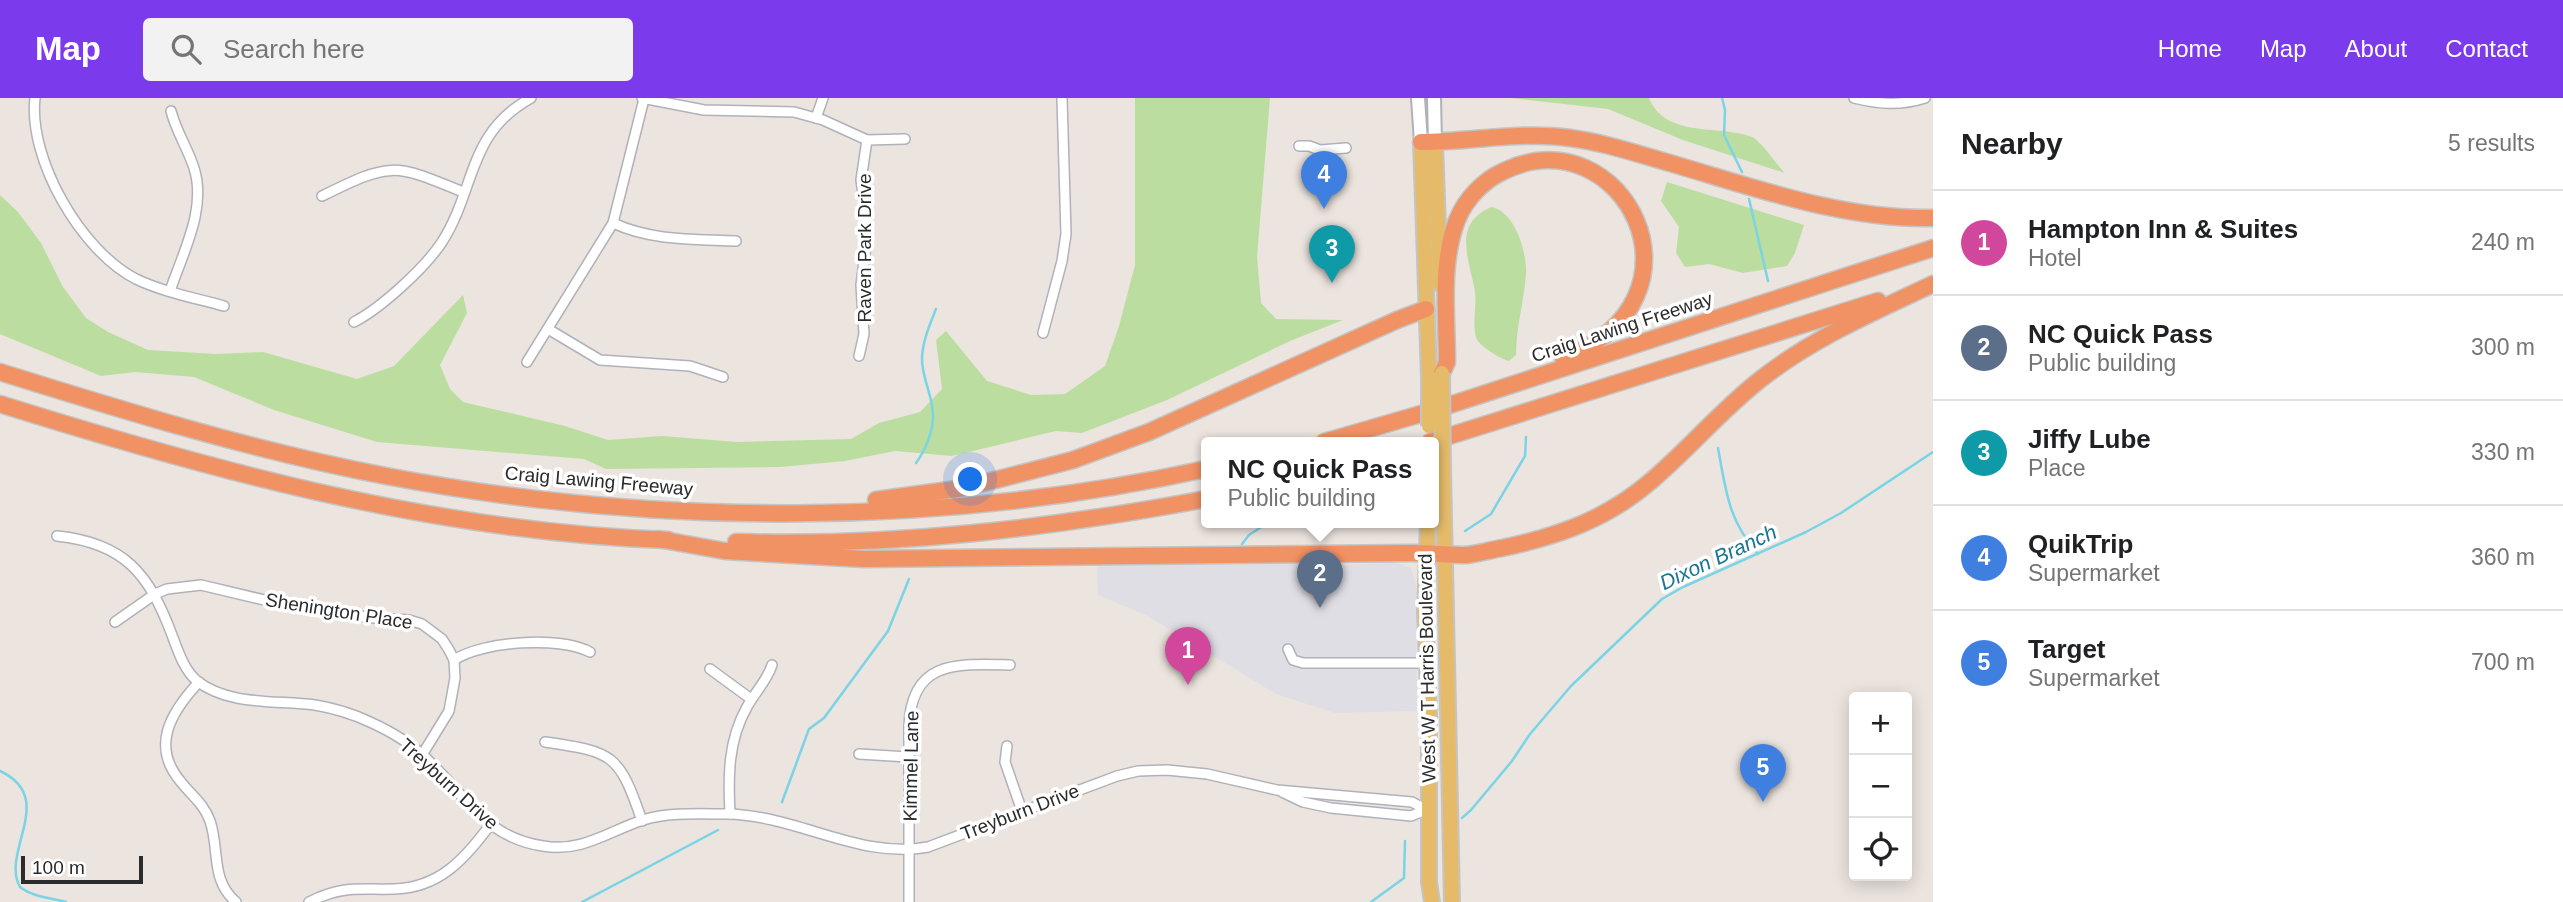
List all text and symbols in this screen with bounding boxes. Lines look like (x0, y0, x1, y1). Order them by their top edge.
search box (143, 18, 633, 81)
text: Map (35, 30, 101, 67)
icon: search (167, 30, 205, 68)
text: Search here (223, 34, 365, 64)
text: Home (2158, 35, 2222, 62)
text: Map (2260, 35, 2307, 62)
text: About (2345, 35, 2407, 62)
text: Contact (2445, 35, 2528, 62)
text: Nearby (1961, 127, 2063, 160)
text: 5 results (2448, 130, 2535, 156)
pin: 4 (1301, 151, 1347, 209)
street label: Raven Park Drive (854, 174, 875, 322)
text: Hampton Inn & Suites (2028, 214, 2298, 244)
pin: 3 (1309, 225, 1355, 283)
text: 1 (1978, 229, 1990, 255)
text: 240 m (2471, 229, 2535, 255)
text: Hotel (2028, 245, 2082, 271)
street label: Craig Lawing Freeway (1529, 288, 1716, 366)
text: NC Quick Pass (2028, 319, 2213, 349)
text: 2 (1978, 334, 1990, 360)
text: 300 m (2471, 334, 2535, 360)
text: Public building (2028, 350, 2176, 376)
text: Jiffy Lube (2028, 424, 2151, 454)
popup (1201, 437, 1439, 528)
text: 3 (1978, 439, 1990, 465)
text: 330 m (2471, 439, 2535, 465)
text: NC Quick Pass (1228, 454, 1412, 484)
text: Place (2028, 455, 2086, 481)
street label: Craig Lawing Freeway (504, 462, 695, 500)
your location (953, 462, 987, 496)
text: Public building (1228, 485, 1376, 511)
water label: Dixon Branch (1656, 520, 1780, 594)
text: QuikTrip (2028, 529, 2133, 559)
text: 4 (1978, 544, 1990, 570)
text: 360 m (2471, 544, 2535, 570)
pin: 2 (1297, 550, 1343, 608)
street label: West W T Harris Boulevard (1415, 553, 1439, 783)
text: Supermarket (2028, 560, 2160, 586)
street label: Shenington Place (264, 589, 414, 633)
pin: 1 (1165, 627, 1211, 685)
text: Target (2028, 634, 2106, 664)
text: 5 (1978, 649, 1990, 675)
text: 700 m (2471, 649, 2535, 675)
text: Supermarket (2028, 665, 2160, 691)
map controls (1849, 692, 1912, 881)
button: + (1849, 692, 1912, 755)
street label: Kimmel Lane (900, 710, 922, 822)
street label: Treyburn Drive (396, 734, 502, 834)
pin: 5 (1740, 744, 1786, 802)
button: − (1849, 755, 1912, 818)
street label: Treyburn Drive (958, 780, 1082, 844)
button: locate (1849, 818, 1912, 881)
scale bar (21, 853, 144, 885)
text: 100 m (32, 857, 85, 878)

